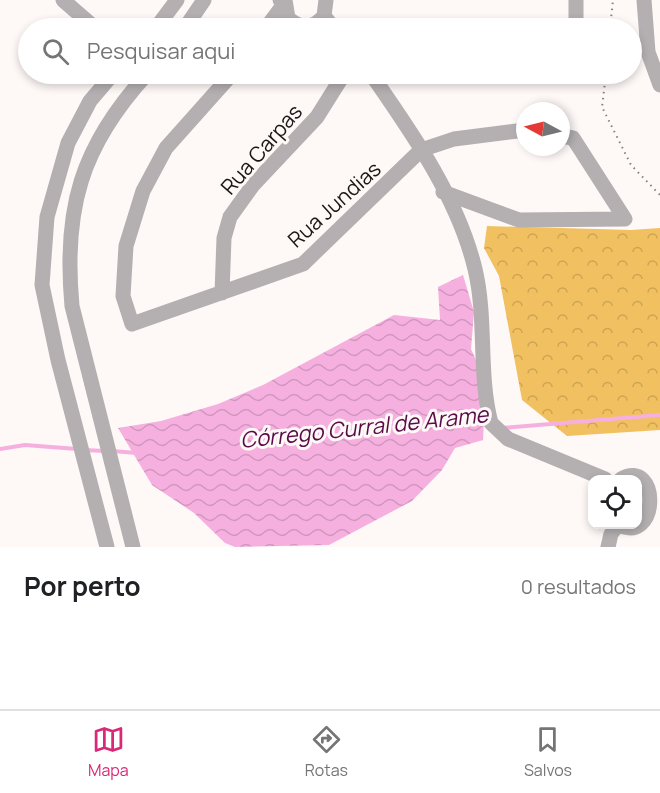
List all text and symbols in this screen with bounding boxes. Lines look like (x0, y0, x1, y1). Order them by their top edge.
search box (18, 18, 642, 84)
icon: search (39, 35, 72, 68)
text: Pesquisar aqui (87, 36, 235, 66)
street label: Rua Carpas (214, 98, 308, 200)
north arrow (516, 102, 570, 156)
street label: Rua Jundias (281, 155, 387, 253)
water label: Córrego Curral de Arame (239, 399, 491, 455)
map controls (588, 475, 642, 529)
button: locate (588, 475, 642, 529)
text: Por perto (24, 568, 141, 604)
text: 0 resultados (521, 573, 636, 600)
tab: Mapa (88, 723, 129, 781)
tab: Rotas (305, 723, 348, 781)
tab: Salvos (524, 723, 572, 781)

